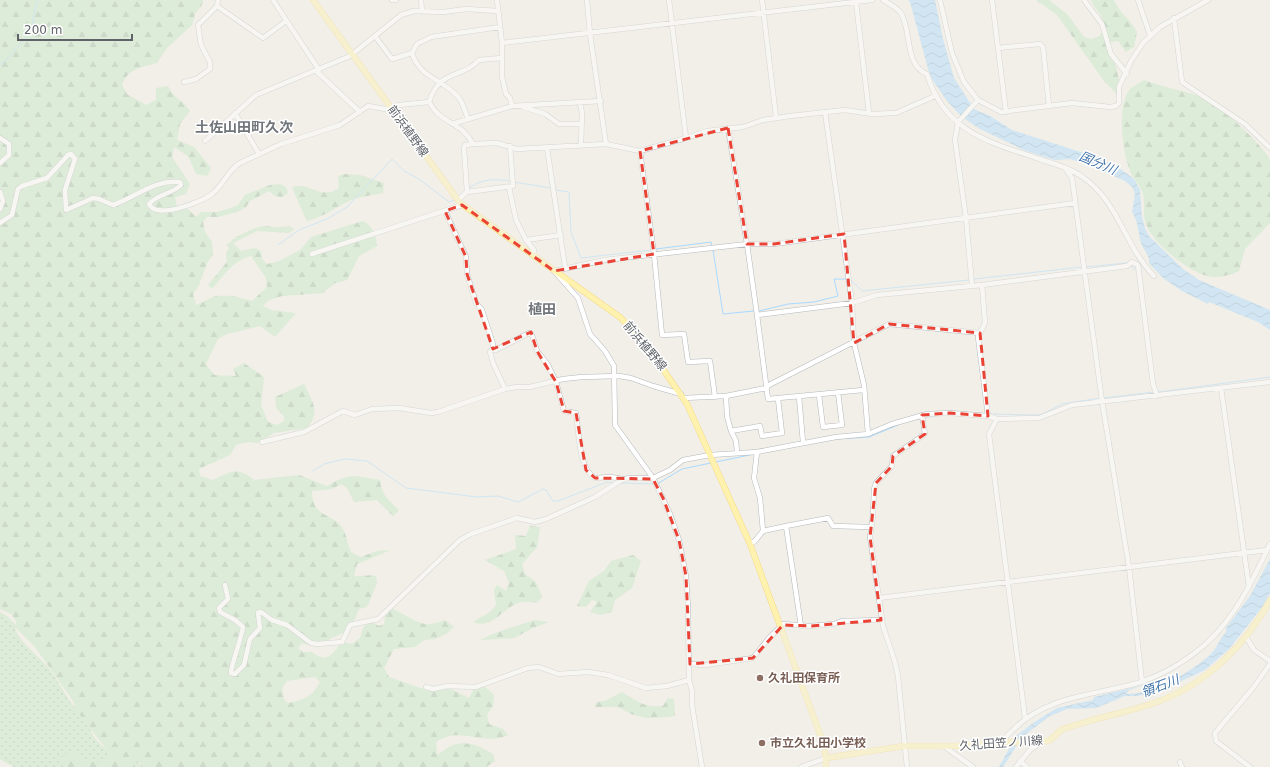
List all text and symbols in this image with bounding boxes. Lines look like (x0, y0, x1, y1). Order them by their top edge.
scale bar (18, 16, 132, 42)
text: 200 m (24, 23, 62, 37)
street label: 前浜植野線 (385, 103, 431, 159)
district label: 土佐山田町久次 (195, 119, 293, 135)
water label: 国分川 (1077, 148, 1121, 178)
district label: 植田 (528, 301, 556, 317)
street label: 前浜植野線 (620, 319, 670, 373)
place label: 久礼田保育所 (768, 671, 840, 685)
water label: 領石川 (1139, 671, 1183, 700)
marker: 久礼田保育所 (755, 673, 765, 683)
street label: 久礼田笠ノ川線 (959, 733, 1043, 753)
place label: 市立久礼田小学校 (770, 736, 866, 750)
marker: 市立久礼田小学校 (757, 738, 767, 748)

